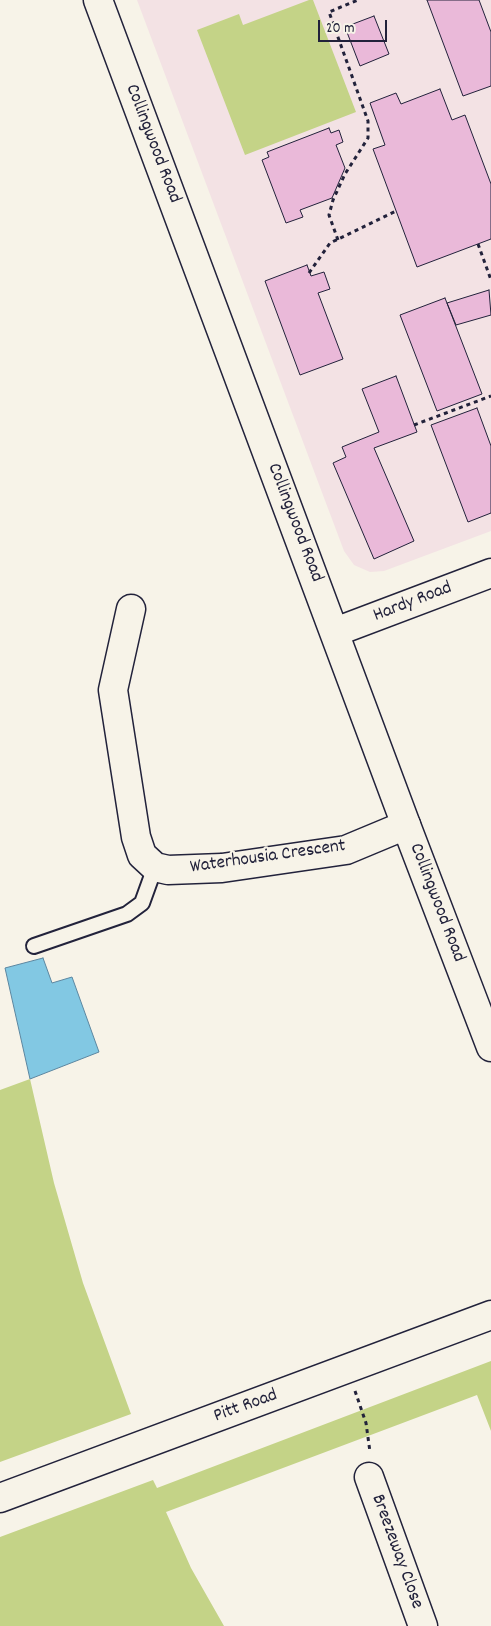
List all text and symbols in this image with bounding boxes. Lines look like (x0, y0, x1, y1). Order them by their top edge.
scale bar (321, 10, 390, 42)
text: 20 m (326, 18, 354, 40)
street label: Collingwood Road (119, 81, 185, 207)
street label: Collingwood Road (261, 460, 327, 586)
street label: Hardy Road (371, 578, 455, 628)
street label: Waterhousia Crescent (189, 836, 347, 880)
street label: Collingwood Road (403, 840, 469, 966)
street label: Pitt Road (211, 1385, 281, 1429)
street label: Breezeway Close (365, 1492, 427, 1612)

